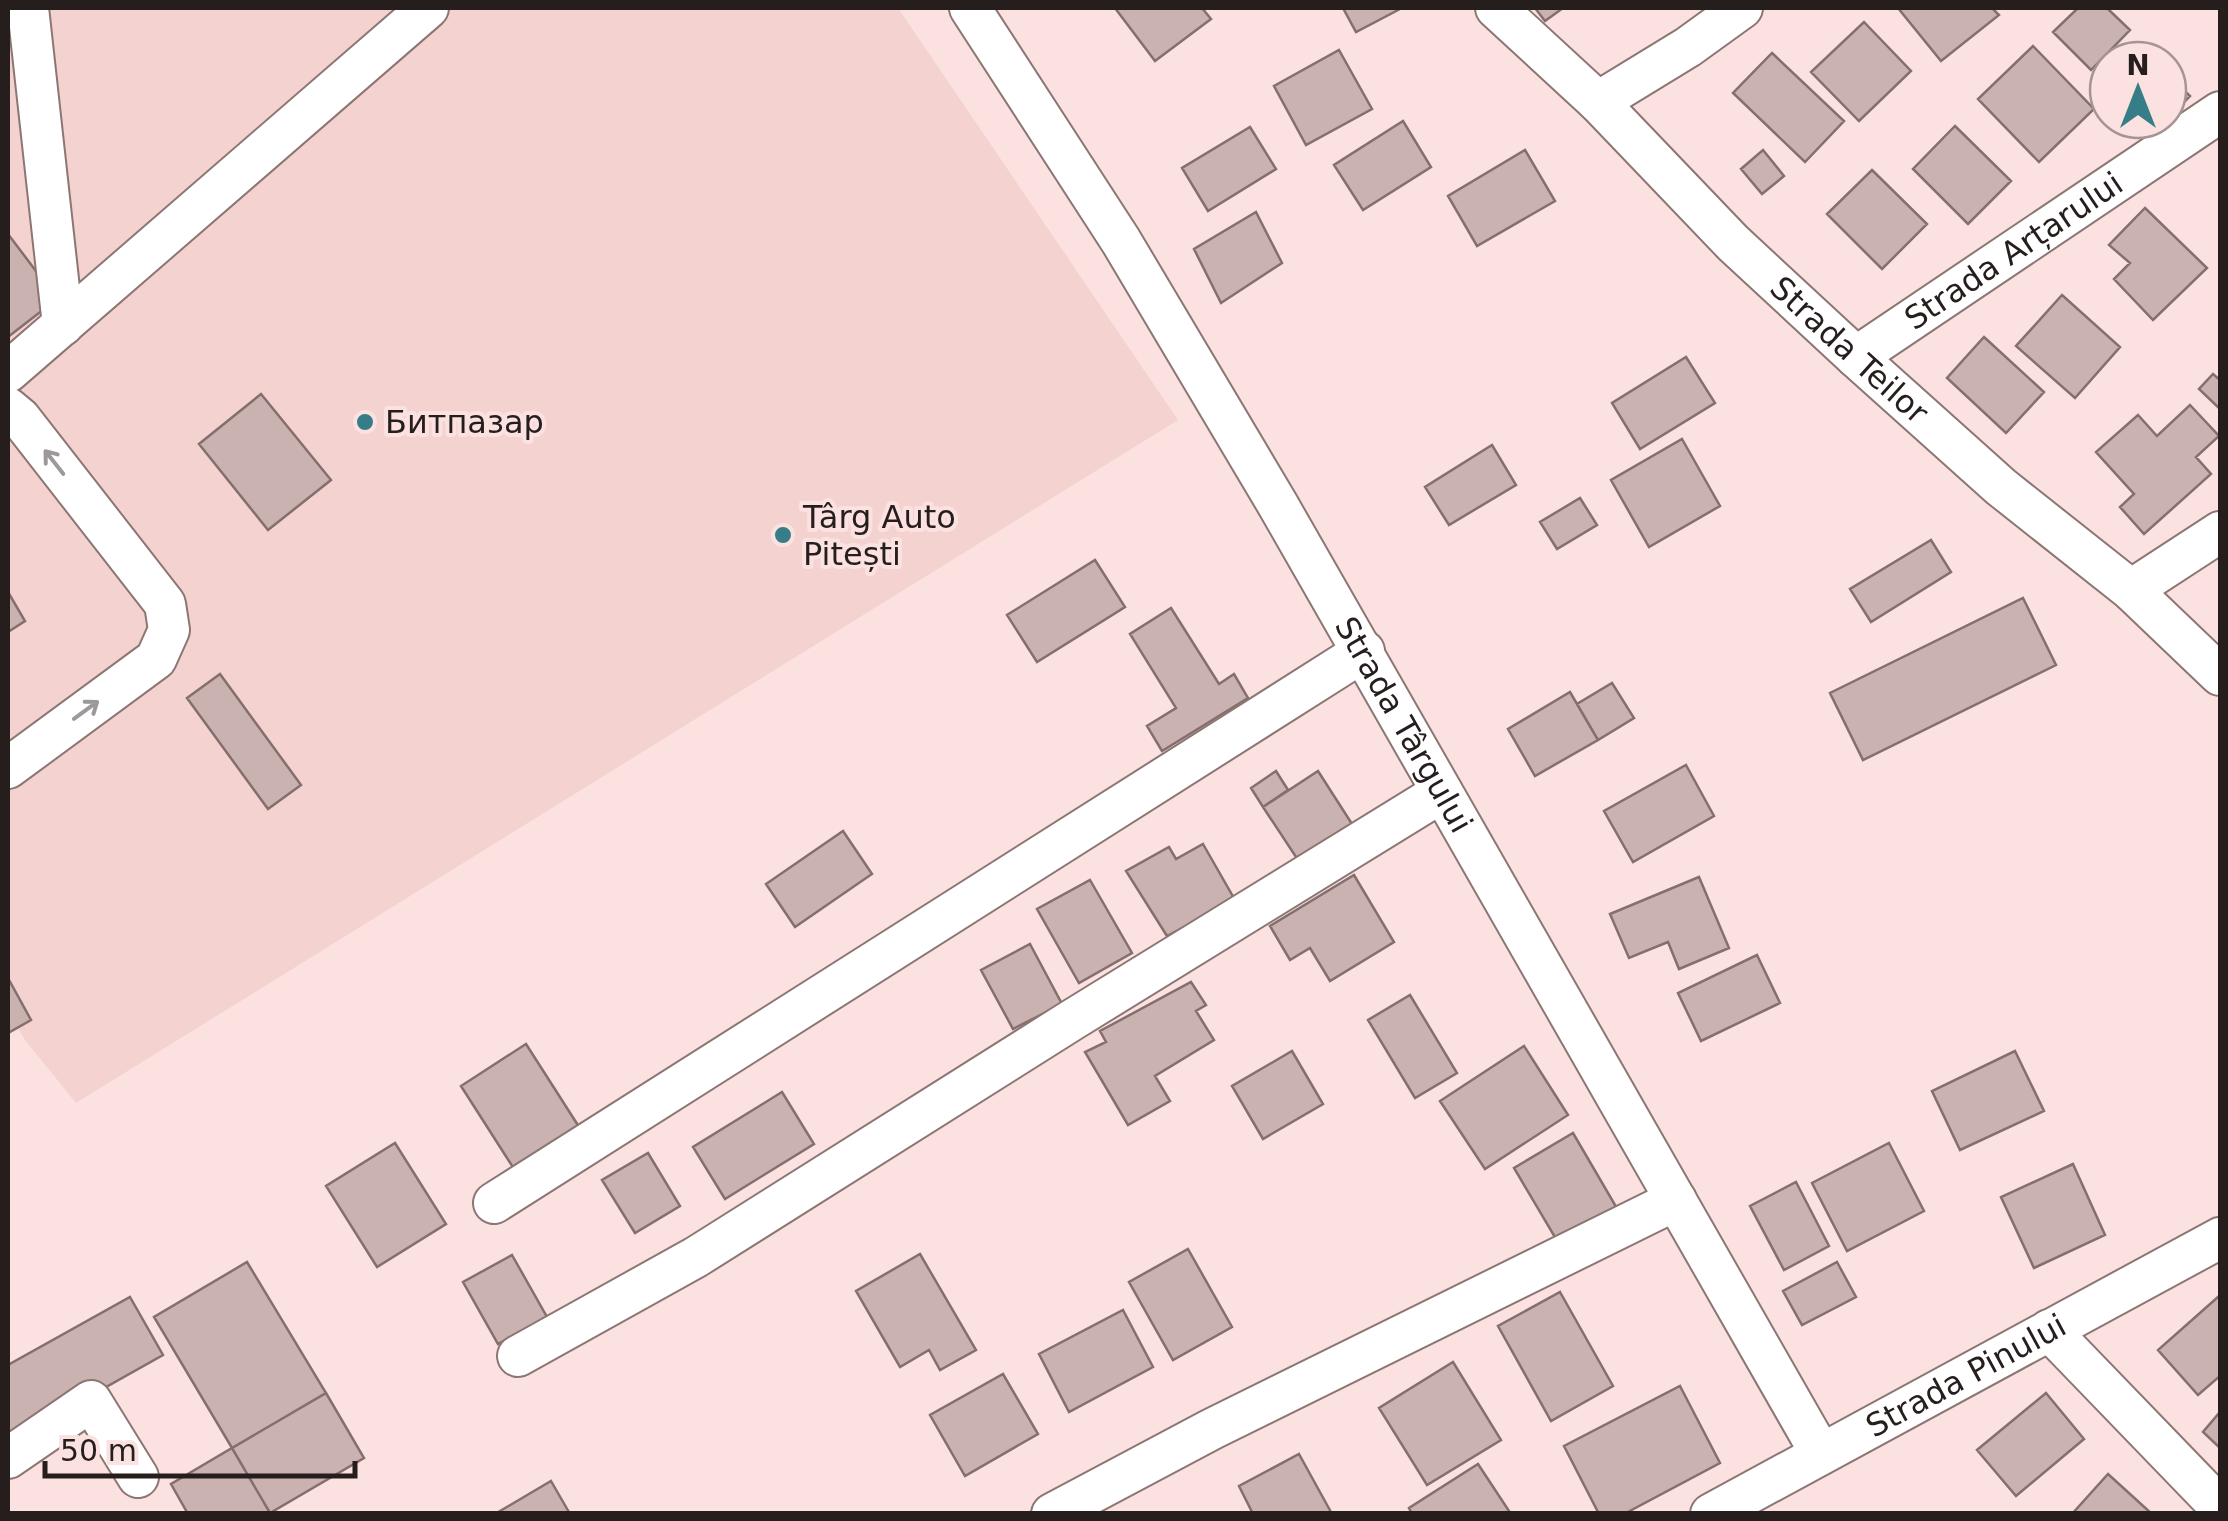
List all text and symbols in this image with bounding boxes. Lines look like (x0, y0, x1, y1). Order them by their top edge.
north arrow (2088, 40, 2188, 140)
text: N (2126, 49, 2150, 82)
street label: Strada Arțarului (1897, 164, 2130, 338)
street label: Strada Teilor (1763, 269, 1937, 432)
place label: Битпазар (385, 403, 544, 441)
marker: Битпазар (354, 411, 376, 433)
one-way arrow (44, 449, 65, 476)
place label: Târg Auto Pitești (802, 498, 956, 573)
marker: Târg Auto Pitești (772, 524, 794, 546)
street label: Strada Târgului (1327, 610, 1480, 839)
one-way arrow (72, 700, 99, 721)
street label: Strada Pinului (1859, 1306, 2072, 1445)
scale bar (45, 1416, 355, 1478)
text: 50 m (60, 1433, 137, 1468)

